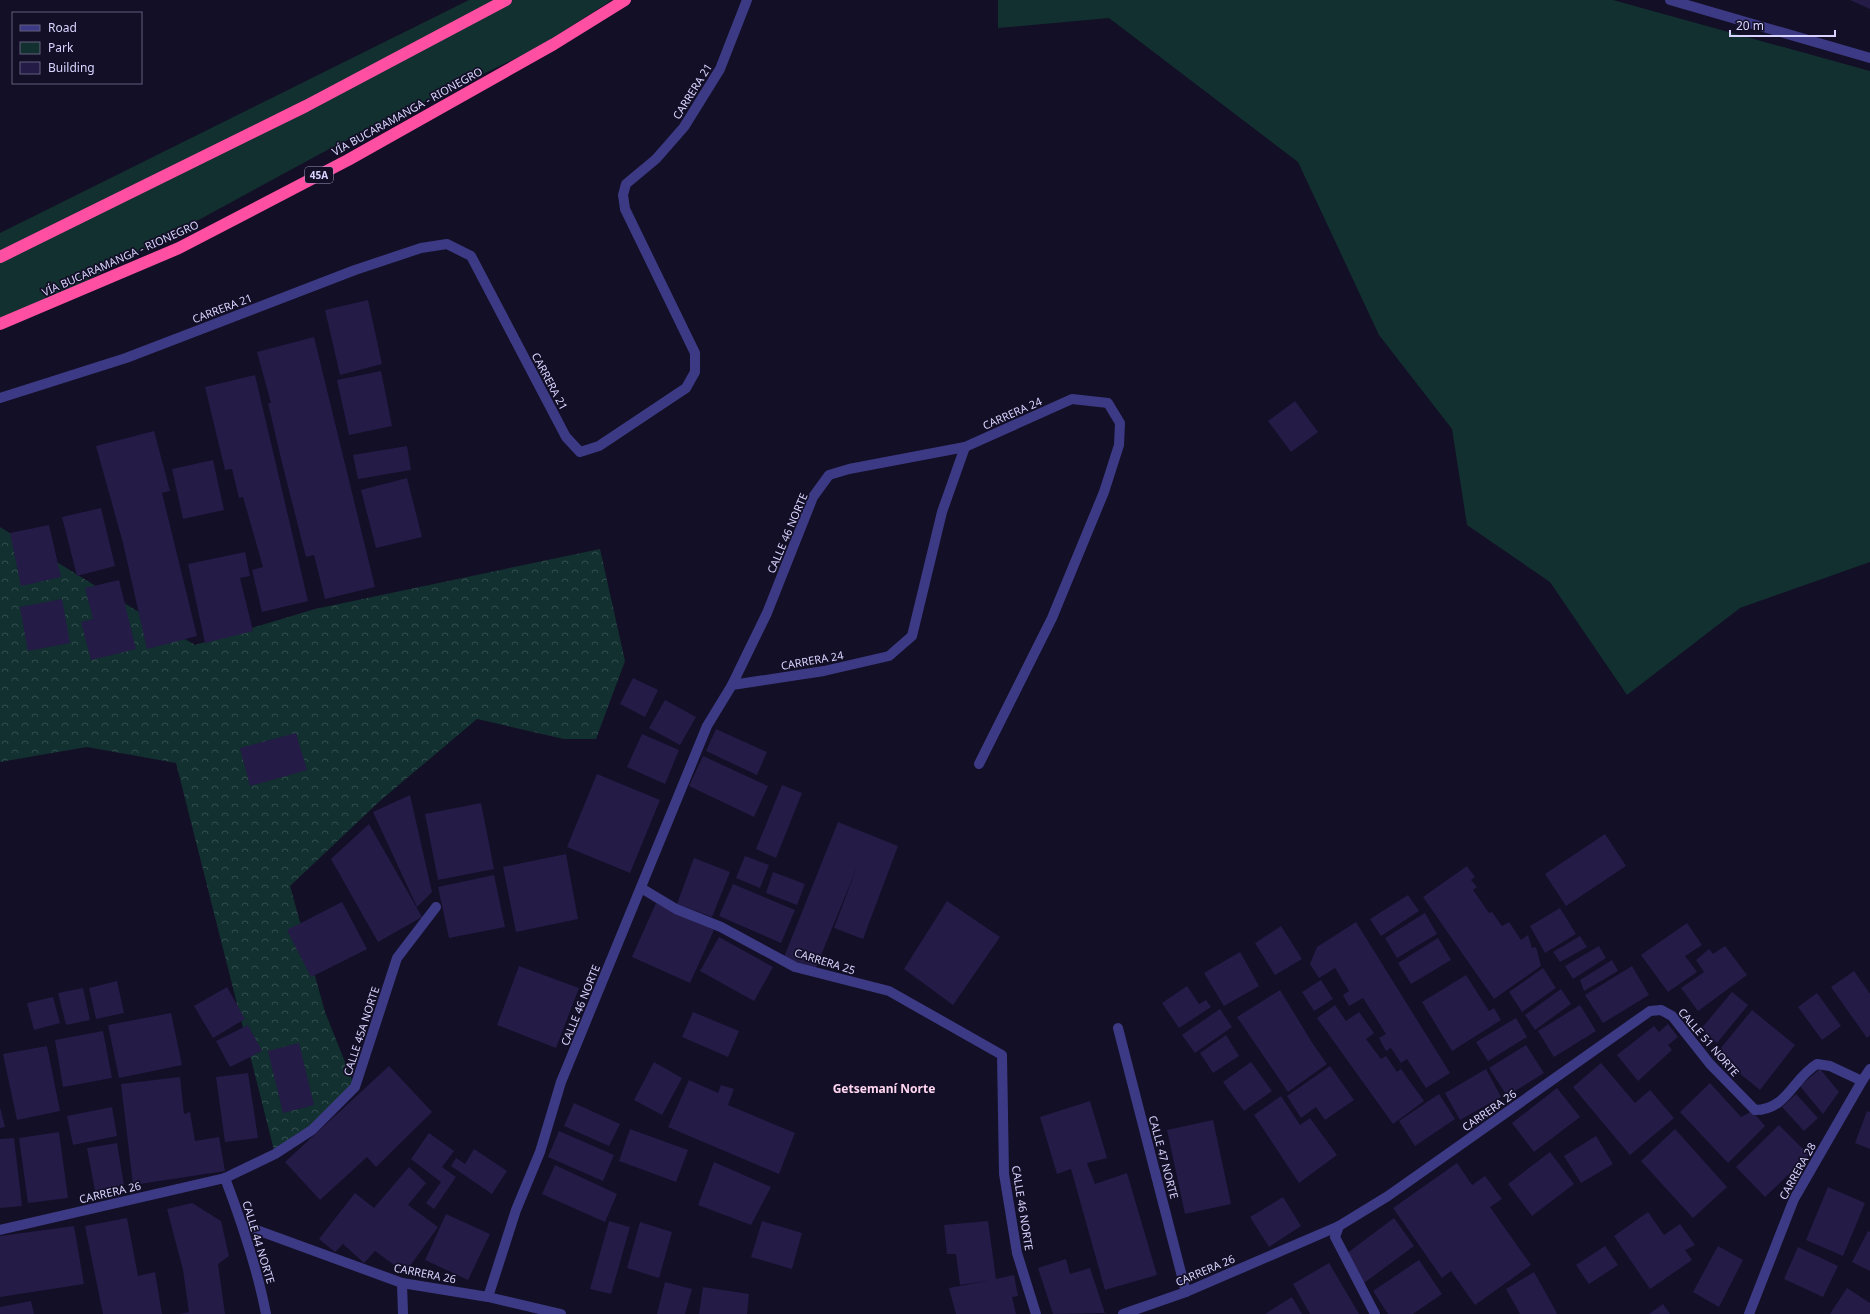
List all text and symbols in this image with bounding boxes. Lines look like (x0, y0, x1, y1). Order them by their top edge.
legend (12, 12, 142, 84)
scale bar (1730, 12, 1835, 38)
text: 20 m (1736, 17, 1764, 34)
text: Road (48, 19, 77, 36)
text: Park (48, 39, 74, 56)
text: Building (48, 59, 95, 76)
street label: CARRERA 21 (669, 60, 715, 122)
street label: VÍA BUCARAMANGA - RIONEGRO (329, 63, 485, 159)
road number: 45A (305, 167, 333, 183)
street label: VÍA BUCARAMANGA - RIONEGRO (39, 217, 201, 299)
street label: CARRERA 21 (190, 290, 254, 326)
street label: CARRERA 21 (529, 350, 571, 412)
street label: CARRERA 24 (980, 393, 1045, 433)
street label: CALLE 46 NORTE (763, 491, 811, 575)
street label: CARRERA 24 (780, 647, 845, 673)
street label: CARRERA 25 (793, 945, 857, 977)
street label: CALLE 46 NORTE (557, 962, 603, 1048)
street label: CALLE 45A NORTE (340, 984, 382, 1078)
street label: CALLE 51 NORTE (1675, 1005, 1743, 1079)
district label: Getsemaní Norte (833, 1080, 935, 1097)
street label: CARRERA 26 (1459, 1086, 1519, 1134)
street label: CALLE 47 NORTE (1146, 1114, 1182, 1200)
street label: CARRERA 28 (1775, 1140, 1819, 1202)
street label: CALLE 46 NORTE (1009, 1164, 1037, 1252)
street label: CARRERA 26 (78, 1178, 142, 1206)
street label: CALLE 44 NORTE (239, 1199, 279, 1285)
street label: CARRERA 26 (1173, 1251, 1237, 1289)
street label: CARRERA 26 (393, 1260, 457, 1286)

